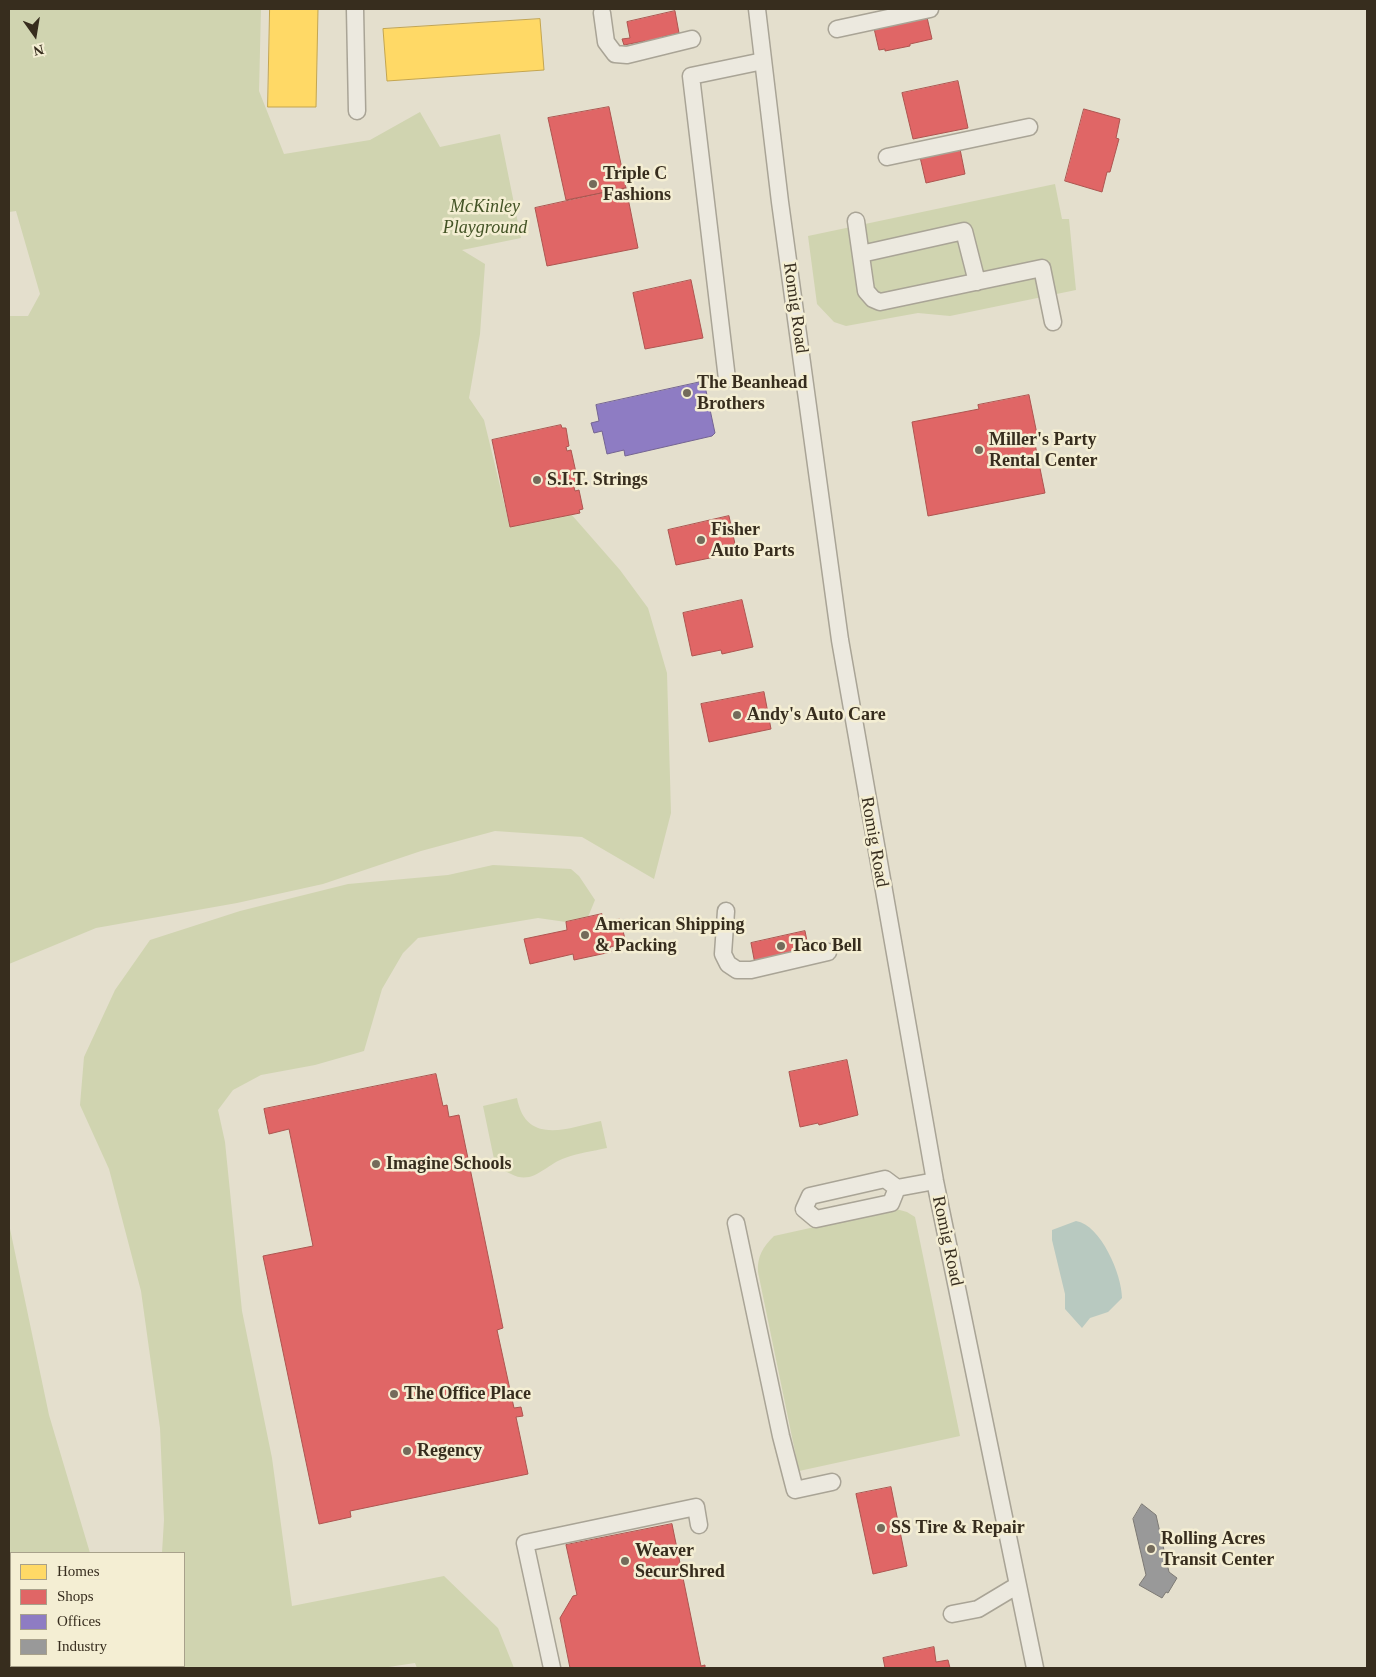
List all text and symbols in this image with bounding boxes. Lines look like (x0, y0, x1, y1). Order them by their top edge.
north arrow (10, 10, 60, 60)
text: N (32, 42, 45, 59)
place label: Triple C Fashions (603, 163, 671, 205)
marker: Triple C Fashions (587, 178, 599, 190)
park label: McKinley Playground (443, 196, 527, 238)
street label: Romig Road (778, 261, 812, 355)
place label: The Beanhead Brothers (697, 372, 808, 414)
marker: The Beanhead Brothers (681, 387, 693, 399)
place label: Miller's Party Rental Center (989, 429, 1097, 472)
marker: Miller's Party Rental Center (973, 444, 985, 456)
place label: S.I.T. Strings (547, 469, 648, 491)
marker: S.I.T. Strings (531, 474, 543, 486)
place label: Fisher Auto Parts (711, 519, 794, 562)
marker: Fisher Auto Parts (695, 534, 707, 546)
place label: Andy's Auto Care (747, 704, 886, 726)
marker: Andy's Auto Care (731, 709, 743, 721)
street label: Romig Road (855, 795, 893, 889)
place label: American Shipping & Packing (595, 914, 745, 956)
marker: American Shipping & Packing (579, 929, 591, 941)
place label: Taco Bell (791, 935, 862, 957)
marker: Taco Bell (775, 940, 787, 952)
place label: Imagine Schools (386, 1153, 512, 1175)
marker: Imagine Schools (370, 1158, 382, 1170)
street label: Romig Road (927, 1194, 967, 1288)
place label: The Office Place (404, 1383, 531, 1405)
marker: The Office Place (388, 1388, 400, 1400)
place label: Regency (417, 1440, 482, 1462)
marker: Regency (401, 1445, 413, 1457)
place label: SS Tire & Repair (891, 1517, 1025, 1539)
marker: SS Tire & Repair (875, 1522, 887, 1534)
place label: Rolling Acres Transit Center (1161, 1528, 1274, 1570)
place label: Weaver SecurShred (635, 1540, 725, 1582)
marker: Rolling Acres Transit Center (1145, 1543, 1157, 1555)
legend (10, 1552, 185, 1667)
marker: Weaver SecurShred (619, 1555, 631, 1567)
text: Homes (57, 1563, 100, 1579)
text: Shops (57, 1588, 94, 1604)
text: Offices (57, 1613, 101, 1629)
text: Industry (57, 1638, 107, 1654)

